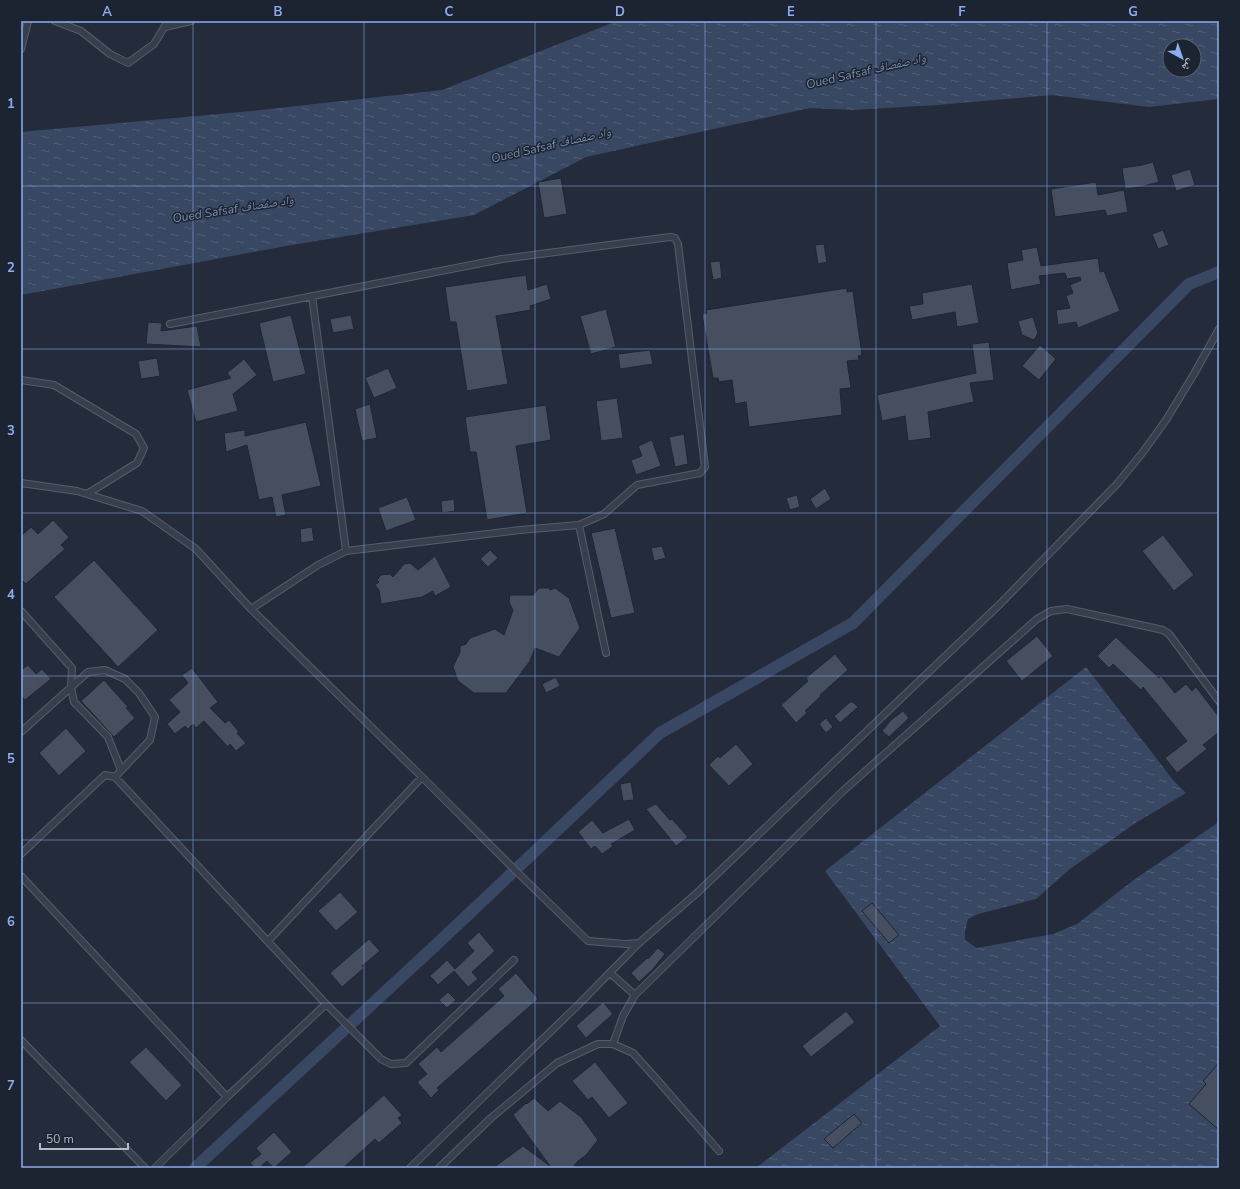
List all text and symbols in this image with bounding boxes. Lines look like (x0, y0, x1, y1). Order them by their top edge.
text: A (102, 3, 112, 21)
text: B (274, 3, 283, 21)
text: C (445, 3, 454, 21)
text: D (615, 3, 625, 21)
text: E (787, 3, 795, 21)
text: F (958, 3, 966, 21)
text: G (1128, 3, 1138, 21)
north arrow (1162, 38, 1202, 78)
water label: Oued Safsaf واد صفصاف (805, 49, 928, 93)
text: ش (1179, 56, 1197, 75)
text: 1 (7, 95, 15, 113)
water label: Oued Safsaf واد صفصاف (490, 123, 613, 167)
water label: Oued Safsaf واد صفصاف (171, 191, 295, 226)
text: 2 (7, 259, 15, 277)
text: 3 (7, 422, 15, 440)
text: 4 (7, 586, 15, 604)
text: 5 (7, 750, 15, 768)
text: 6 (7, 913, 15, 931)
text: 7 (7, 1077, 15, 1095)
scale bar (40, 1125, 128, 1151)
text: 50 m (46, 1131, 74, 1147)

